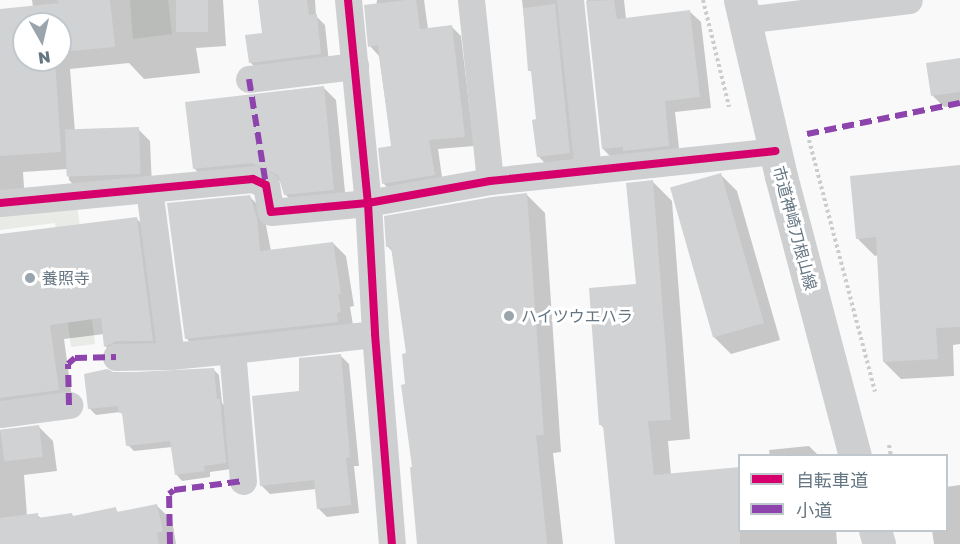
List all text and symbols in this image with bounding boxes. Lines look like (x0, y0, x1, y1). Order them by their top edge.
north arrow (12, 12, 72, 72)
text: N (37, 47, 52, 69)
street label: 市道神崎刀根山線 (769, 164, 821, 292)
place label: 養照寺 (42, 268, 90, 288)
marker: 養照寺 (23, 271, 37, 285)
place label: ハイツウエハラ (521, 306, 633, 326)
marker: ハイツウエハラ (502, 309, 516, 323)
legend (738, 454, 948, 532)
text: 自転車道 (796, 469, 868, 491)
text: 小道 (796, 499, 832, 521)

